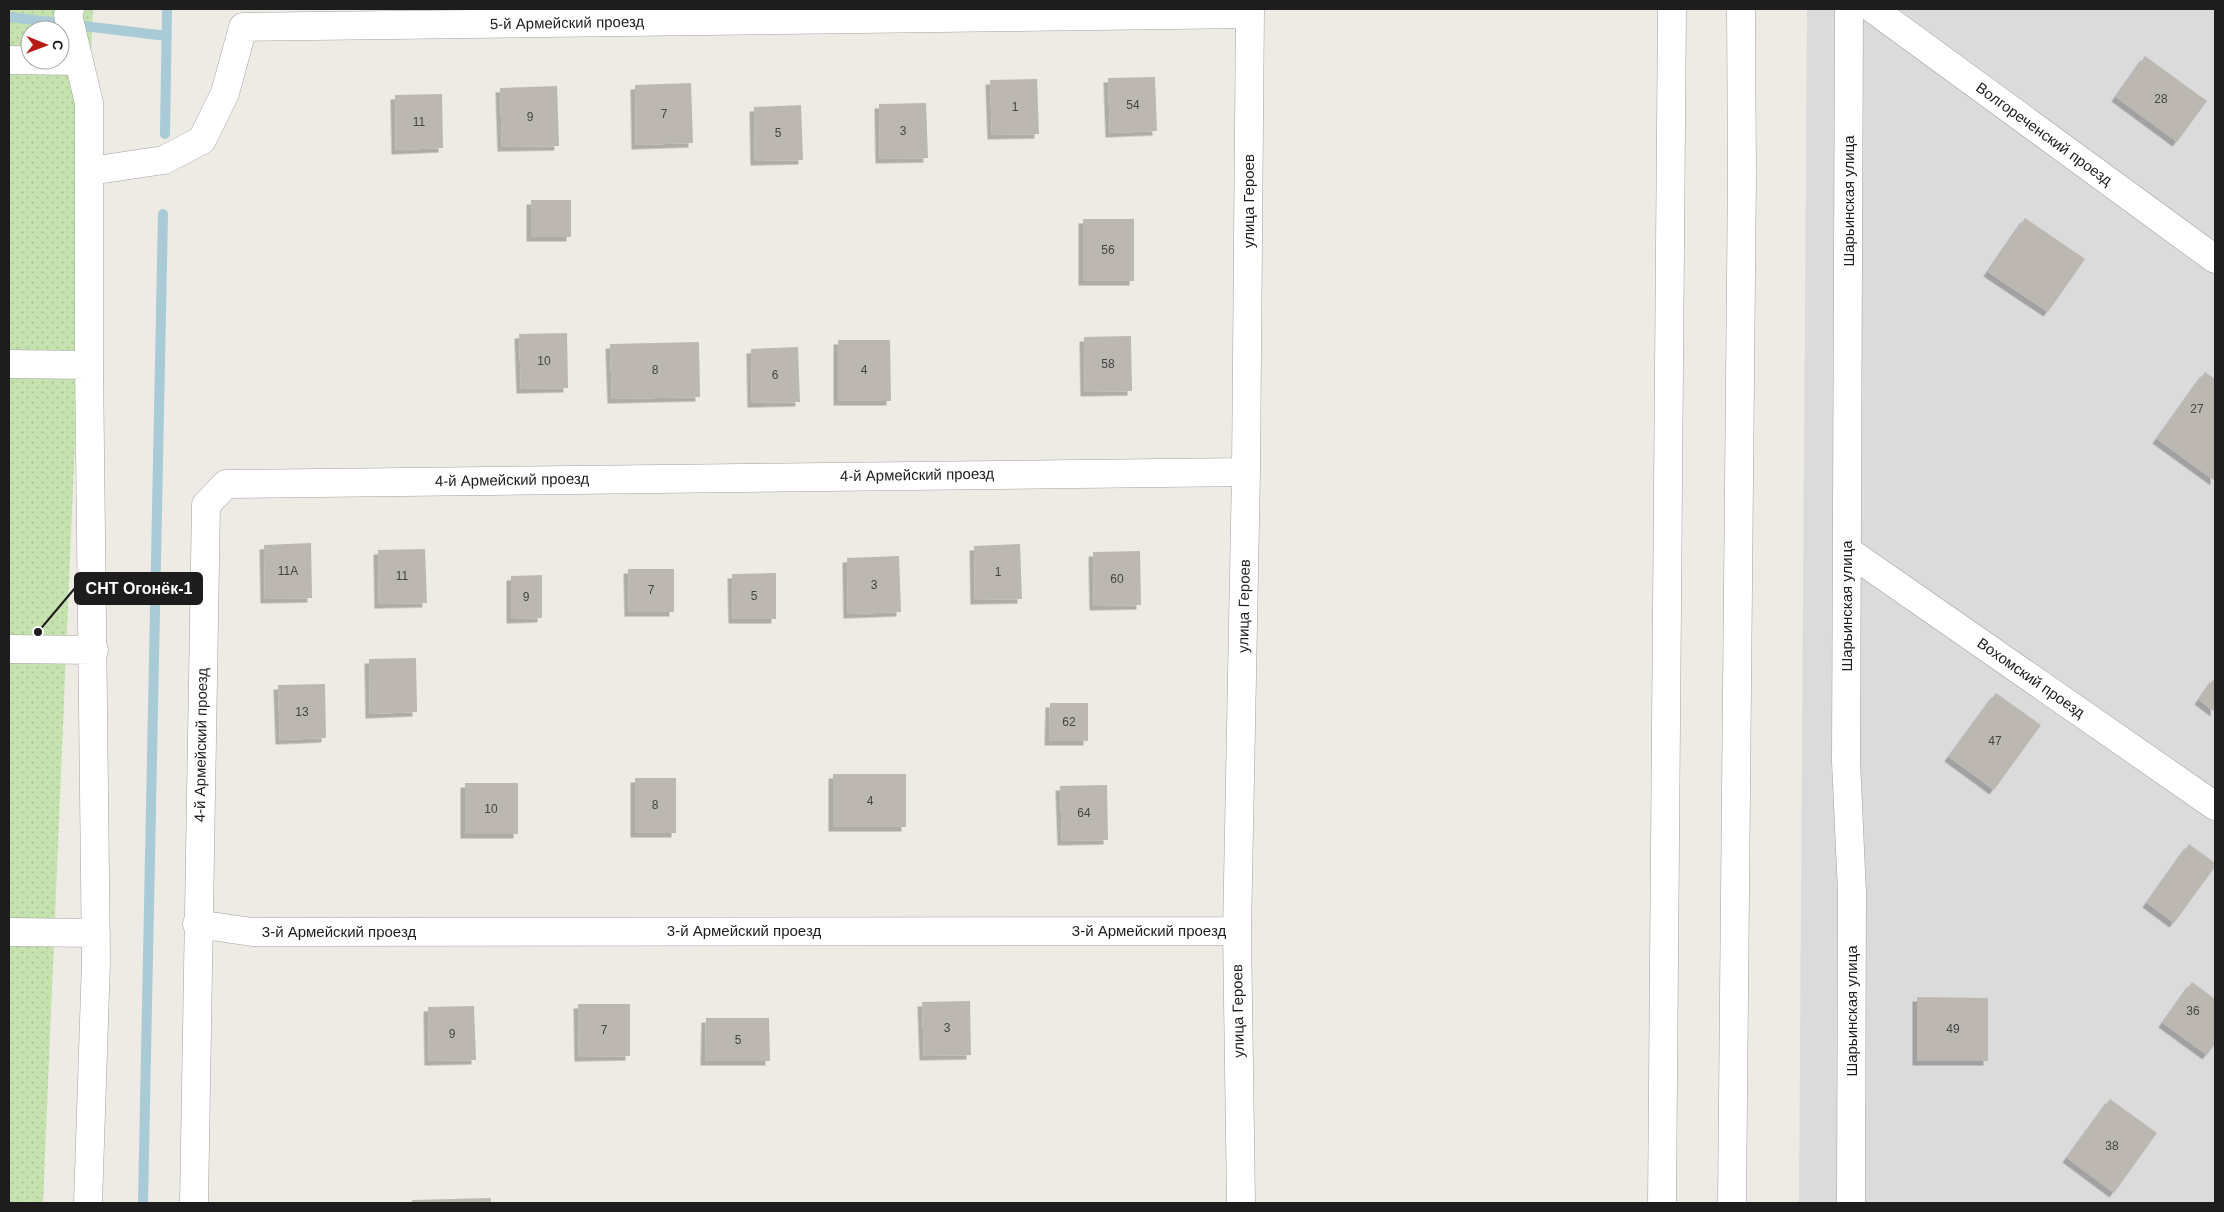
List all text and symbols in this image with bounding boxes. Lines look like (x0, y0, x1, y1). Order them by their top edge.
street label: 5-й Армейский проезд (490, 13, 645, 32)
north arrow (20, 20, 70, 70)
text: С (50, 40, 66, 50)
street label: Волгореченский проезд (1973, 79, 2116, 189)
house number: 28 (2154, 92, 2168, 106)
house number: 54 (1126, 98, 1140, 112)
house number: 1 (1012, 100, 1019, 114)
house number: 7 (661, 107, 668, 121)
house number: 9 (527, 110, 534, 124)
house number: 11 (413, 115, 426, 129)
house number: 3 (900, 124, 907, 138)
house number: 5 (775, 126, 782, 140)
street label: Шарьинская улица (1840, 135, 1857, 267)
street label: улица Героев (1240, 154, 1257, 248)
house number: 56 (1101, 243, 1115, 257)
house number: 10 (537, 354, 551, 368)
house number: 58 (1101, 357, 1115, 371)
house number: 8 (652, 363, 659, 377)
house number: 4 (861, 363, 868, 377)
house number: 6 (772, 368, 779, 382)
house number: 27 (2190, 402, 2204, 416)
street label: 4-й Армейский проезд (840, 465, 995, 484)
street label: 4-й Армейский проезд (435, 470, 590, 489)
street label: Шарьинская улица (1838, 540, 1855, 672)
street label: улица Героев (1234, 559, 1253, 653)
house number: 11А (278, 564, 298, 578)
house number: 1 (995, 565, 1002, 579)
house number: 11 (396, 569, 409, 583)
house number: 60 (1110, 572, 1124, 586)
callout: СНТ Огонёк-1 (75, 573, 202, 604)
house number: 3 (871, 578, 878, 592)
text: СНТ Огонёк-1 (86, 580, 193, 597)
house number: 7 (648, 583, 655, 597)
house number: 5 (751, 589, 758, 603)
house number: 9 (523, 590, 530, 604)
street label: Вохомский проезд (1974, 634, 2088, 721)
street label: 4-й Армейский проезд (191, 667, 210, 822)
house number: 13 (295, 705, 309, 719)
house number: 62 (1062, 715, 1076, 729)
house number: 47 (1988, 734, 2002, 748)
house number: 4 (867, 794, 874, 808)
house number: 8 (652, 798, 659, 812)
house number: 10 (484, 802, 498, 816)
house number: 64 (1077, 806, 1091, 820)
street label: 3-й Армейский проезд (667, 922, 821, 939)
street label: 3-й Армейский проезд (1072, 922, 1226, 939)
street label: 3-й Армейский проезд (262, 923, 416, 940)
street label: Шарьинская улица (1843, 945, 1860, 1077)
street label: улица Героев (1228, 964, 1247, 1058)
house number: 36 (2186, 1004, 2200, 1018)
house number: 3 (944, 1021, 951, 1035)
house number: 49 (1946, 1022, 1960, 1036)
house number: 7 (601, 1023, 608, 1037)
house number: 9 (449, 1027, 456, 1041)
house number: 5 (735, 1033, 742, 1047)
house number: 38 (2105, 1139, 2119, 1153)

